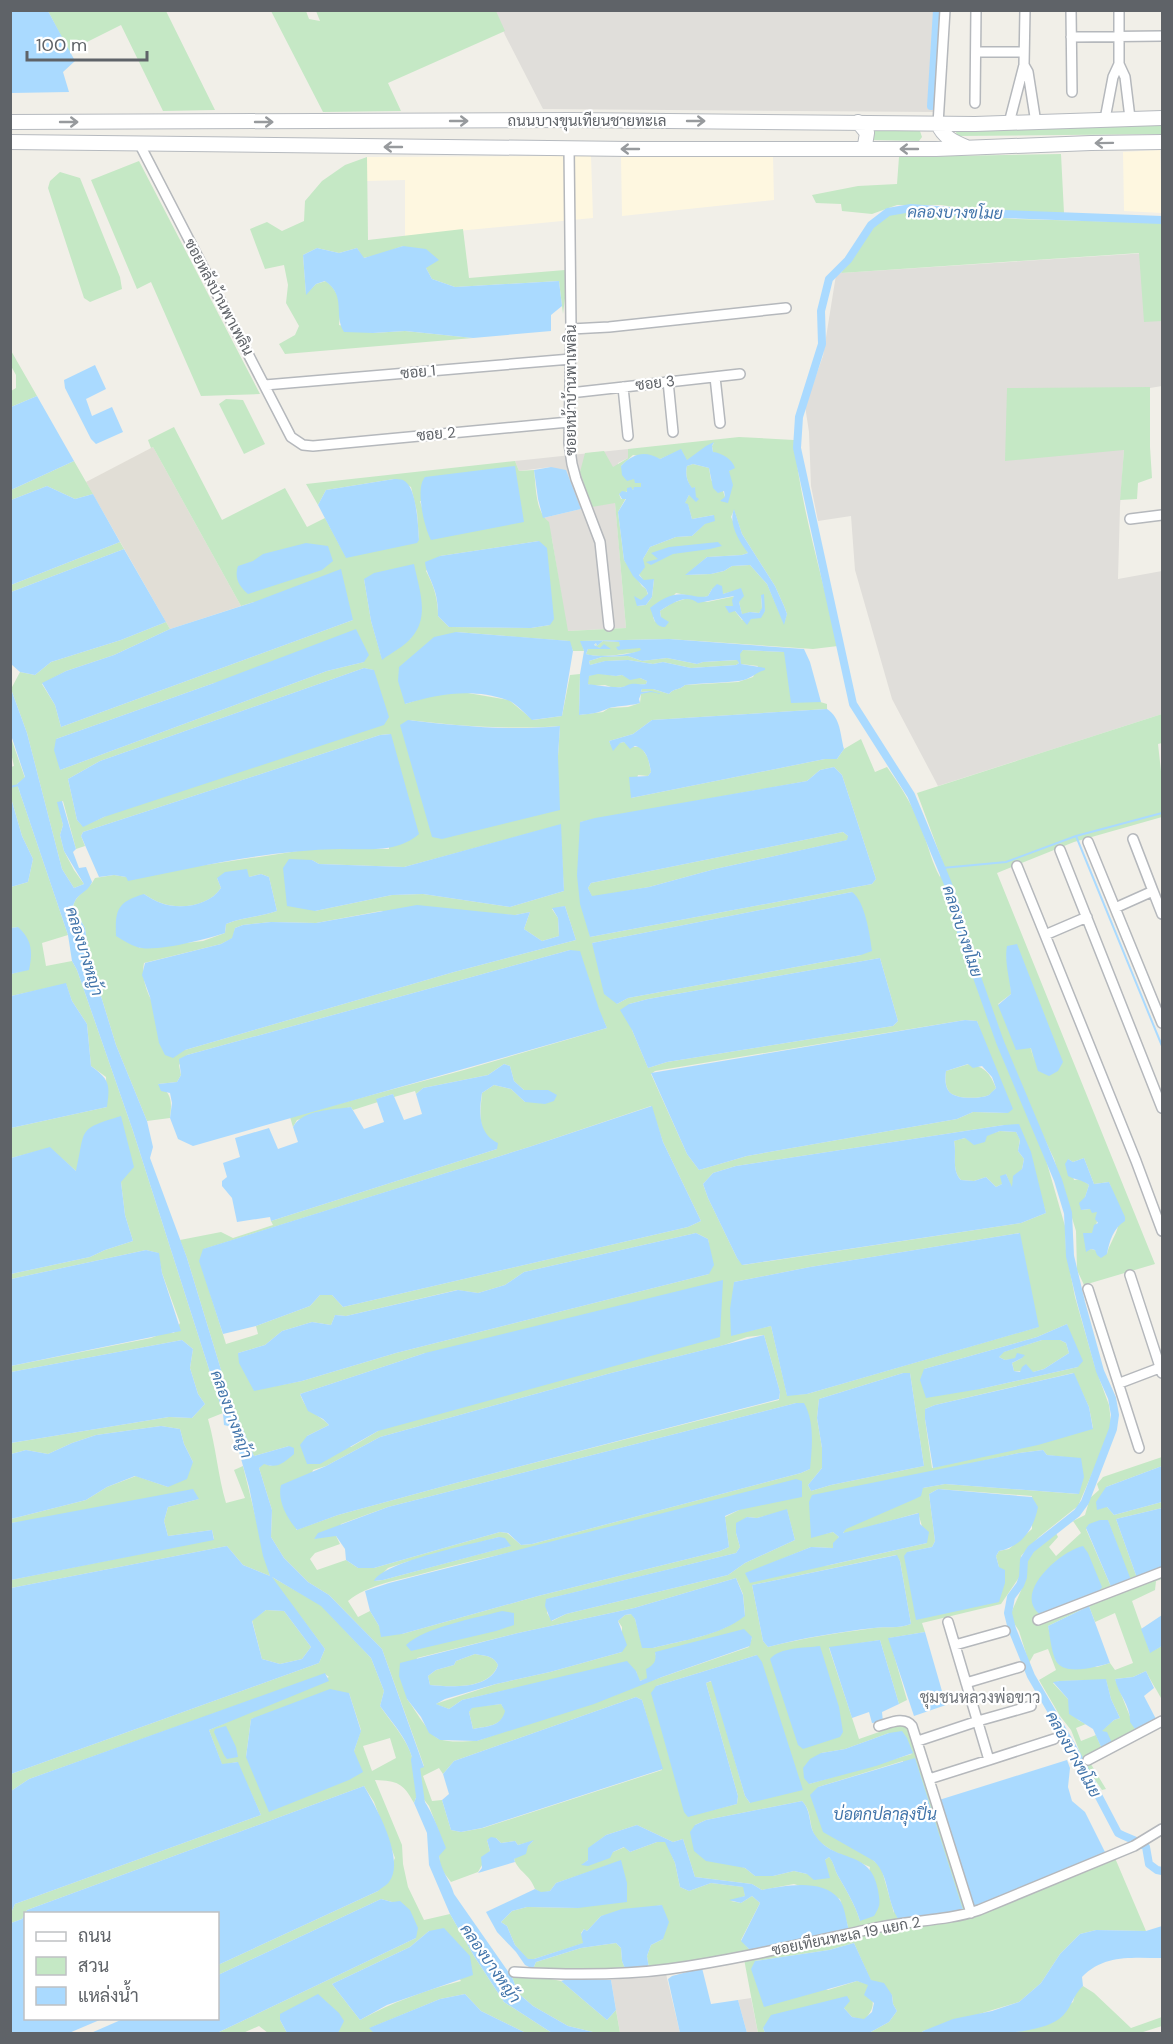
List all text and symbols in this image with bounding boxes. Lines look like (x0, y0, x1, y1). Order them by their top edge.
scale bar (27, 24, 147, 62)
text: 100 m (36, 33, 87, 57)
street label: ถนนบางขุนเทียนชายทะเล (508, 111, 666, 132)
one-way arrow (448, 115, 468, 127)
one-way arrow (685, 115, 705, 127)
one-way arrow (58, 116, 78, 128)
one-way arrow (253, 116, 273, 128)
one-way arrow (1095, 137, 1115, 149)
one-way arrow (384, 141, 404, 153)
one-way arrow (621, 143, 641, 155)
one-way arrow (900, 143, 920, 155)
water label: คลองบางขโมย (907, 200, 1003, 224)
street label: ซอยหลังบ้านพาเพลิน (180, 235, 258, 359)
street label: ซอยหน้าบ้านพาเพลิน (561, 324, 581, 456)
street label: ซอย 1 (400, 360, 436, 384)
street label: ซอย 3 (634, 371, 676, 395)
street label: ซอย 2 (416, 422, 456, 446)
water label: คลองบางขโมย (938, 882, 988, 980)
water label: คลองบางหญ้า (61, 904, 109, 998)
water label: คลองบางหญ้า (206, 1367, 258, 1461)
district label: ชุมชนหลวงพ่อขาว (920, 1687, 1040, 1709)
water label: คลองบางขโมย (1041, 1707, 1107, 1801)
water label: บ่อตกปลาลุงปิ่น (833, 1801, 937, 1826)
legend (24, 1912, 219, 2020)
street label: ซอยเทียนทะเล 19 แยก 2 (770, 1912, 922, 1960)
water label: คลองบางหญ้า (456, 1919, 527, 2007)
text: ถนน (78, 1924, 111, 1948)
text: สวน (78, 1954, 109, 1978)
text: แหล่งน้ำ (78, 1980, 139, 2008)

